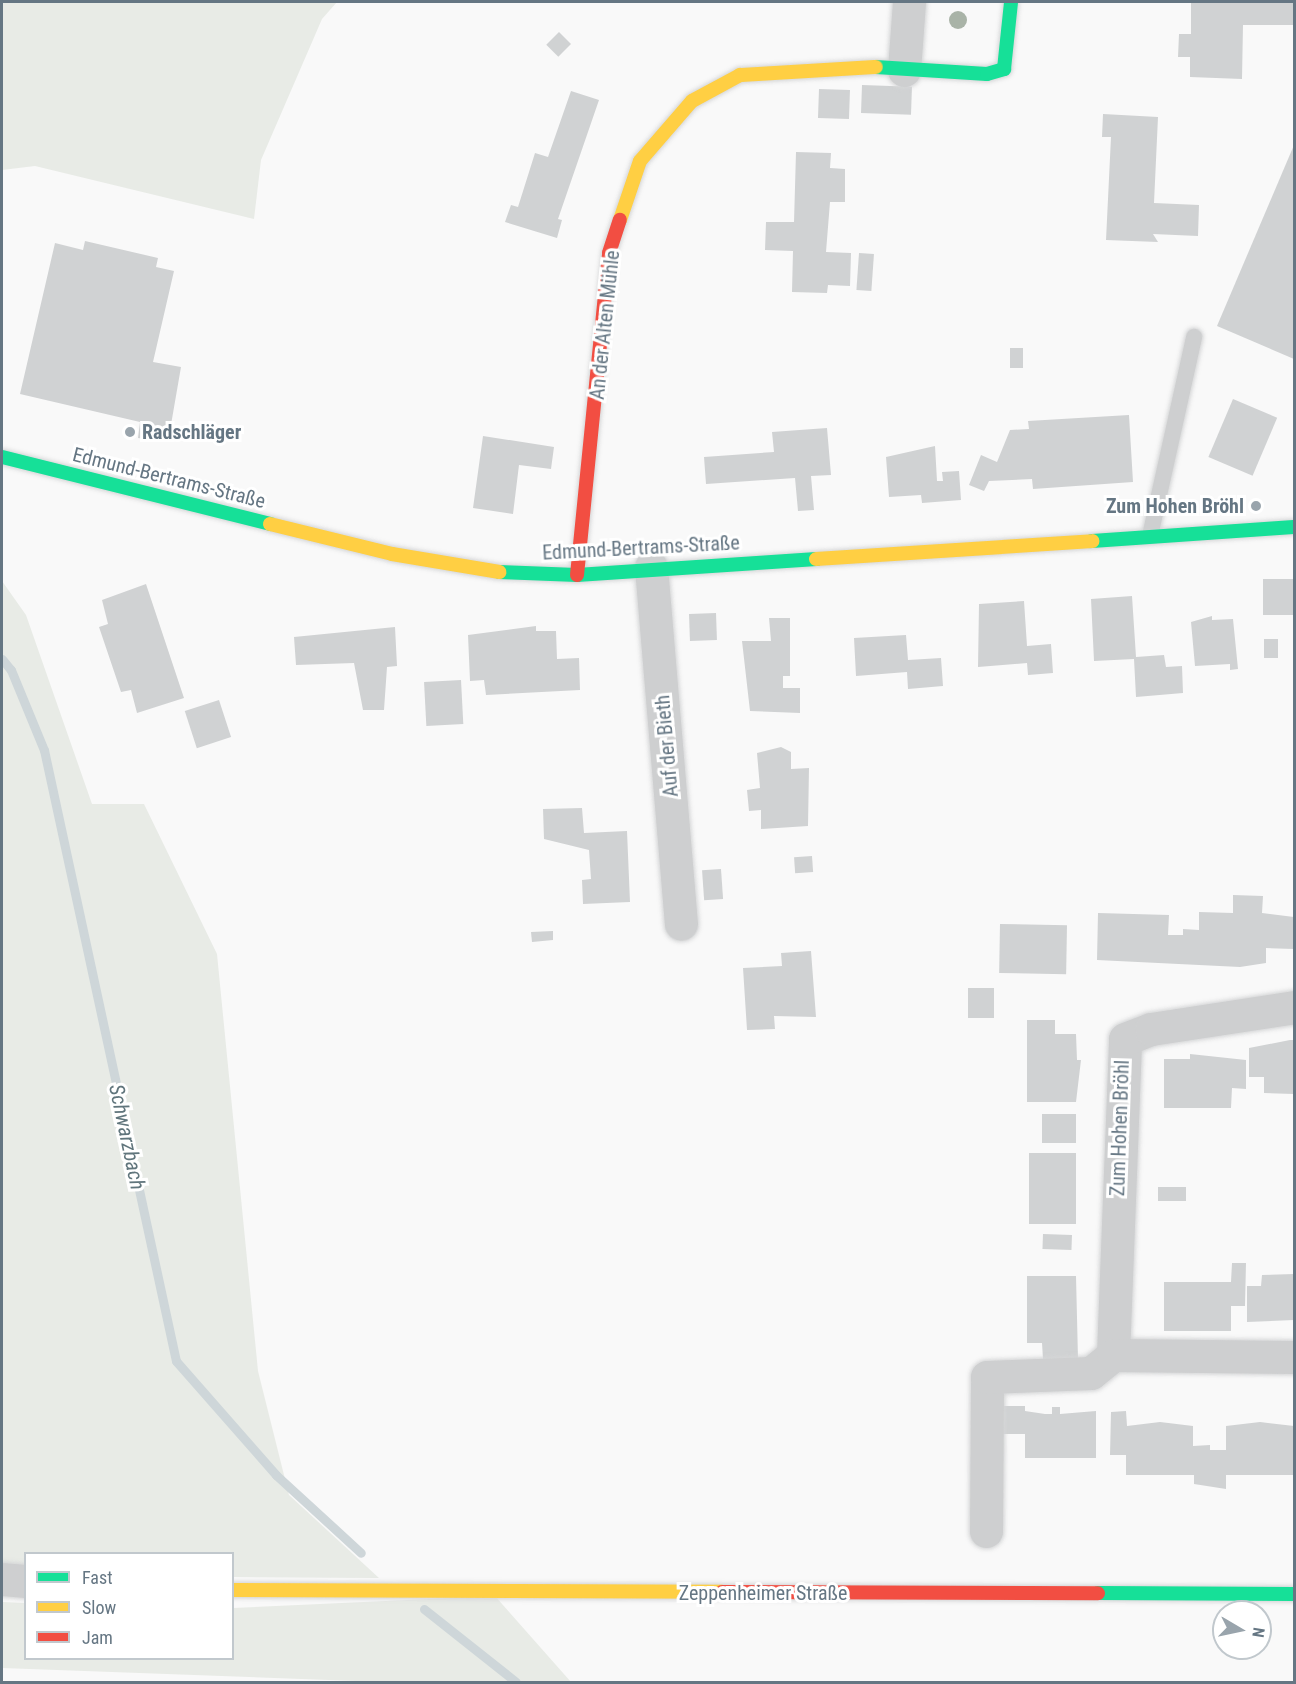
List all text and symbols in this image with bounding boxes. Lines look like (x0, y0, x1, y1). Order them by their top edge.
street label: An der Alten Mühle (585, 249, 625, 401)
place label: Radschläger (142, 420, 241, 444)
marker: Radschläger (123, 425, 137, 439)
street label: Edmund-Bertrams-Straße (70, 442, 268, 514)
place label: Zum Hohen Bröhl (1106, 494, 1244, 518)
marker: Zum Hohen Bröhl (1249, 499, 1263, 513)
street label: Edmund-Bertrams-Straße (542, 531, 740, 565)
street label: Auf der Bieth (651, 694, 683, 798)
street label: Zum Hohen Bröhl (1106, 1059, 1134, 1197)
water label: Schwarzbach (104, 1082, 150, 1192)
legend (24, 1552, 234, 1660)
text: Fast (82, 1567, 113, 1588)
street label: Zeppenheimer Straße (679, 1581, 847, 1605)
text: Slow (82, 1597, 116, 1618)
north arrow (1212, 1600, 1272, 1660)
text: N (1248, 1626, 1268, 1639)
text: Jam (82, 1627, 113, 1648)

